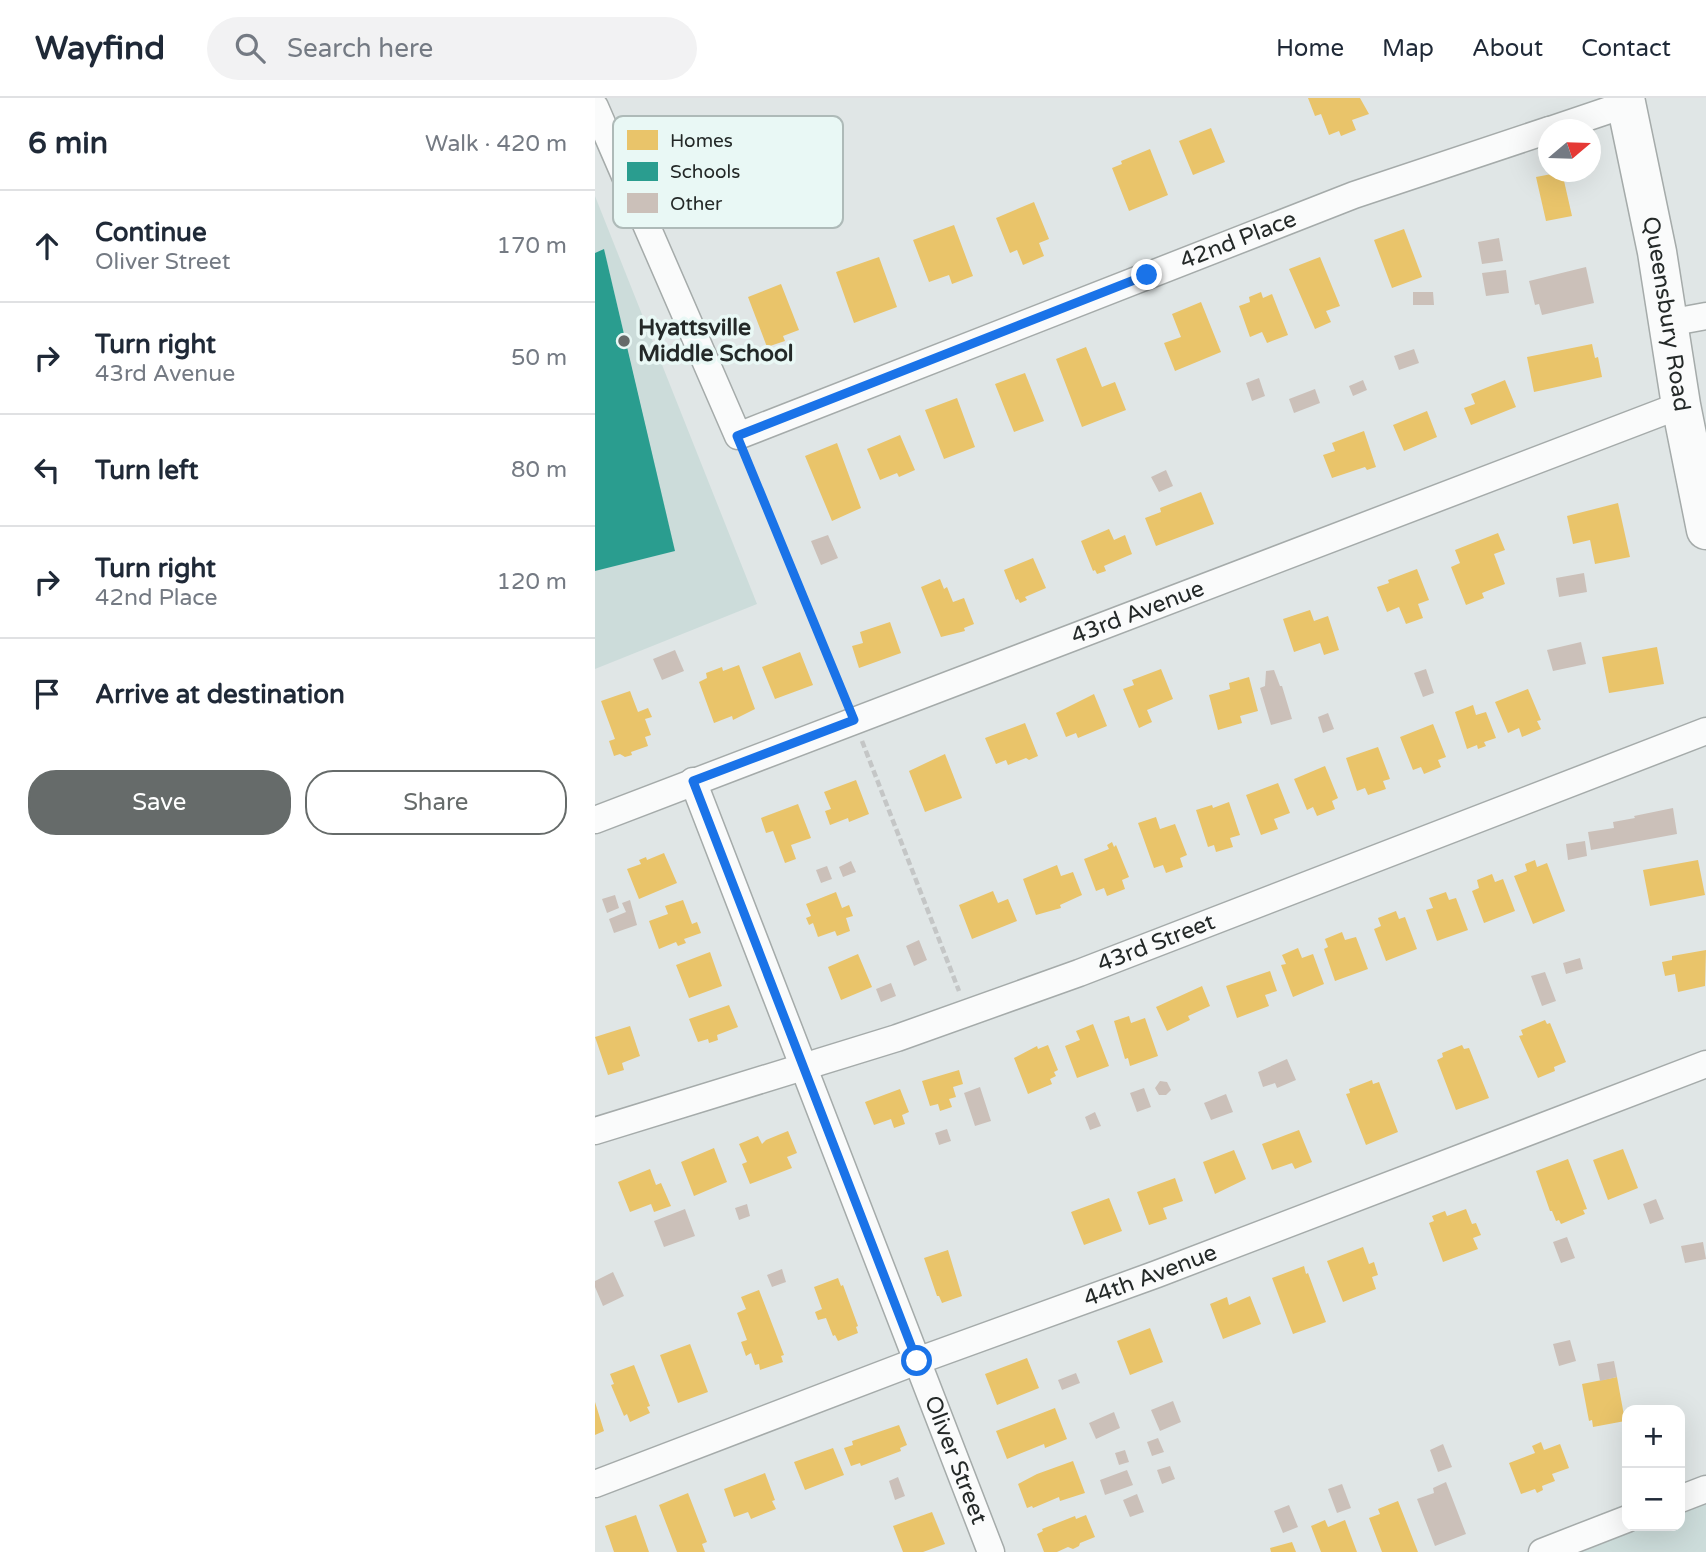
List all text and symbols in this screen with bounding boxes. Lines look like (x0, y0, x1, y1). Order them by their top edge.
search box (207, 17, 697, 80)
text: Wayfind (35, 29, 165, 68)
icon: search (231, 29, 269, 67)
text: Search here (287, 33, 433, 64)
text: Home (1276, 34, 1344, 63)
text: Map (1382, 34, 1434, 63)
text: About (1472, 34, 1543, 63)
text: Contact (1581, 34, 1671, 63)
legend (613, 116, 843, 228)
north arrow (1538, 119, 1601, 182)
text: 6 min (28, 125, 108, 162)
text: Walk · 420 m (425, 130, 567, 158)
text: Homes (670, 130, 733, 152)
text: Schools (670, 161, 740, 183)
text: Other (670, 193, 723, 215)
street label: 42nd Place (1176, 205, 1301, 276)
street label: Queensbury Road (1636, 214, 1696, 414)
text: Continue (95, 217, 207, 248)
icon: ahead (28, 227, 66, 265)
text: 170 m (497, 232, 567, 260)
text: Oliver Street (95, 248, 231, 276)
route end (1131, 259, 1162, 290)
place label: Hyattsville Middle School (638, 314, 794, 368)
text: Turn right (95, 329, 216, 360)
marker: Hyattsville Middle School (616, 333, 632, 349)
icon: right (28, 339, 66, 377)
text: 50 m (511, 344, 567, 372)
text: 43rd Avenue (95, 360, 235, 388)
icon: left (28, 451, 66, 489)
text: Turn left (95, 455, 198, 486)
text: 80 m (511, 456, 567, 484)
text: Turn right (95, 553, 216, 584)
icon: right (28, 563, 66, 601)
text: 120 m (497, 568, 567, 596)
street label: 43rd Avenue (1067, 574, 1208, 651)
text: 42nd Place (95, 584, 218, 612)
icon: arrive (28, 675, 66, 713)
text: Arrive at destination (95, 679, 345, 710)
button: Save (28, 770, 291, 835)
button: Share (305, 770, 567, 835)
street label: 43rd Street (1093, 908, 1219, 979)
street label: 44th Avenue (1080, 1238, 1221, 1313)
route start (901, 1345, 932, 1376)
street label: Oliver Street (918, 1392, 993, 1529)
map controls (1622, 1405, 1685, 1531)
button: + (1622, 1405, 1685, 1468)
button: − (1622, 1468, 1685, 1531)

